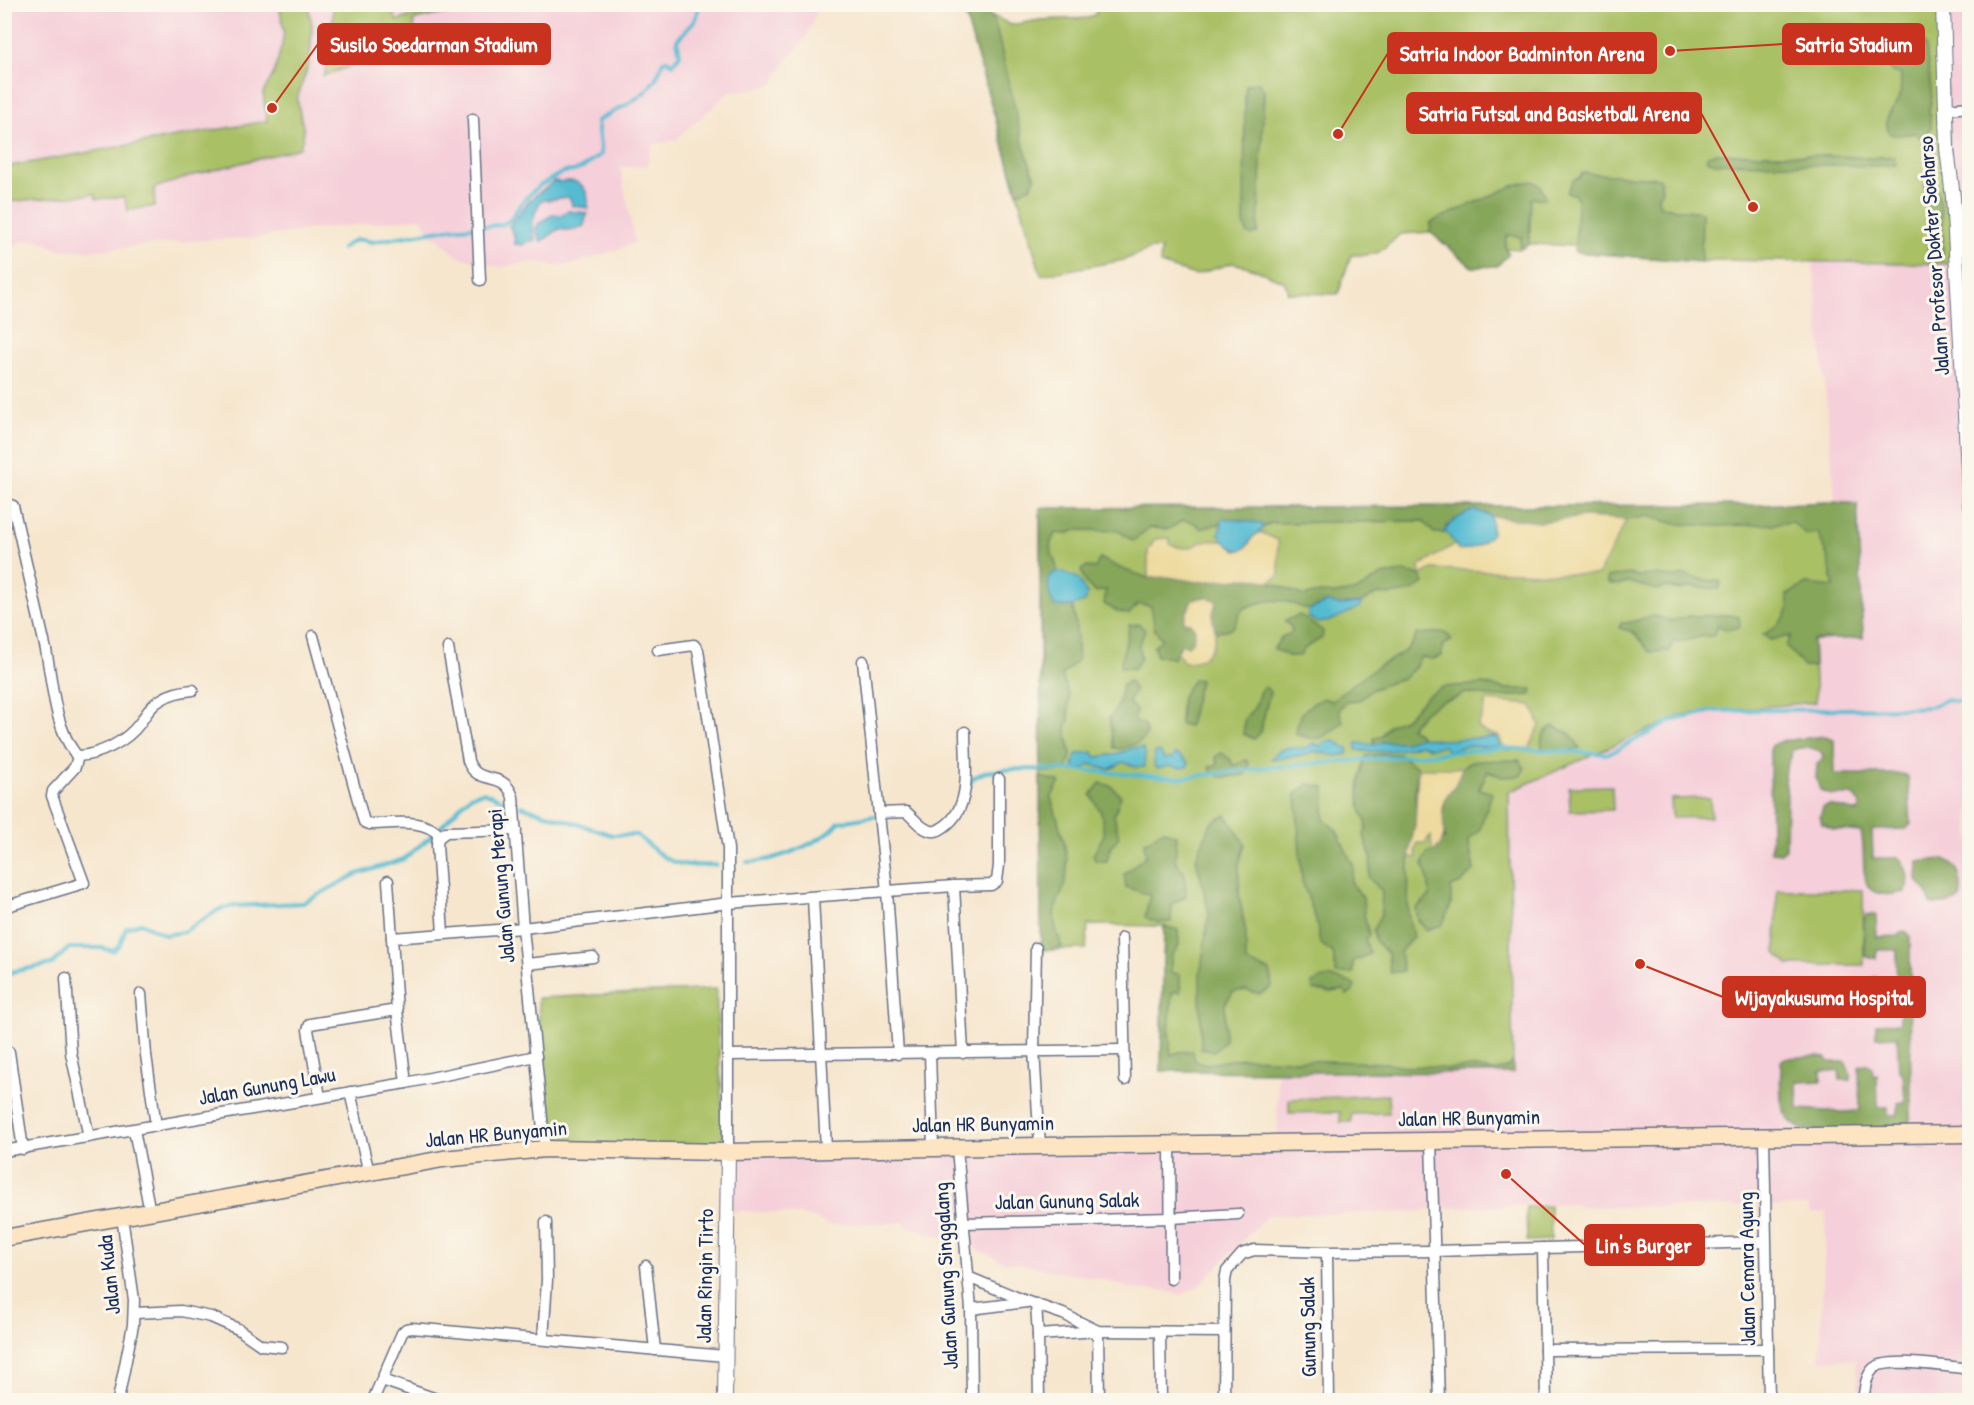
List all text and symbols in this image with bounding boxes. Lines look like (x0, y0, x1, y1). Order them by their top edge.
callout: Susilo Soedarman Stadium (318, 24, 550, 64)
callout: Satria Stadium (1783, 24, 1924, 64)
text: Susilo Soedarman Stadium (330, 29, 538, 59)
text: Satria Stadium (1796, 29, 1913, 59)
callout: Satria Indoor Badminton Arena (1388, 33, 1656, 73)
text: Satria Indoor Badminton Arena (1400, 38, 1645, 68)
callout: Satria Futsal and Basketball Arena (1407, 93, 1701, 133)
text: Satria Futsal and Basketball Arena (1419, 98, 1690, 128)
street label: Jalan Profesor Dokter Soeharso (1911, 135, 1956, 377)
street label: Jalan Gunung Merapi (479, 808, 522, 965)
callout: Wijayakusuma Hospital (1723, 977, 1925, 1017)
text: Wijayakusuma Hospital (1735, 982, 1914, 1013)
street label: Jalan Gunung Lawu (196, 1059, 338, 1112)
street label: Jalan HR Bunyamin (1398, 1102, 1540, 1133)
street label: Jalan HR Bunyamin (912, 1108, 1054, 1139)
street label: Jalan HR Bunyamin (424, 1113, 568, 1154)
street label: Jalan Gunung Singgalang (926, 1182, 965, 1370)
street label: Jalan Gunung Salak (994, 1185, 1140, 1216)
street label: Jalan Cemara Agung (1731, 1192, 1762, 1347)
street label: Jalan Ringin Tirto (689, 1208, 720, 1344)
callout: Lin's Burger (1585, 1225, 1704, 1265)
text: Lin's Burger (1596, 1230, 1692, 1261)
street label: Jalan Kuda (90, 1234, 127, 1316)
street label: Gunung Salak (1292, 1276, 1323, 1377)

